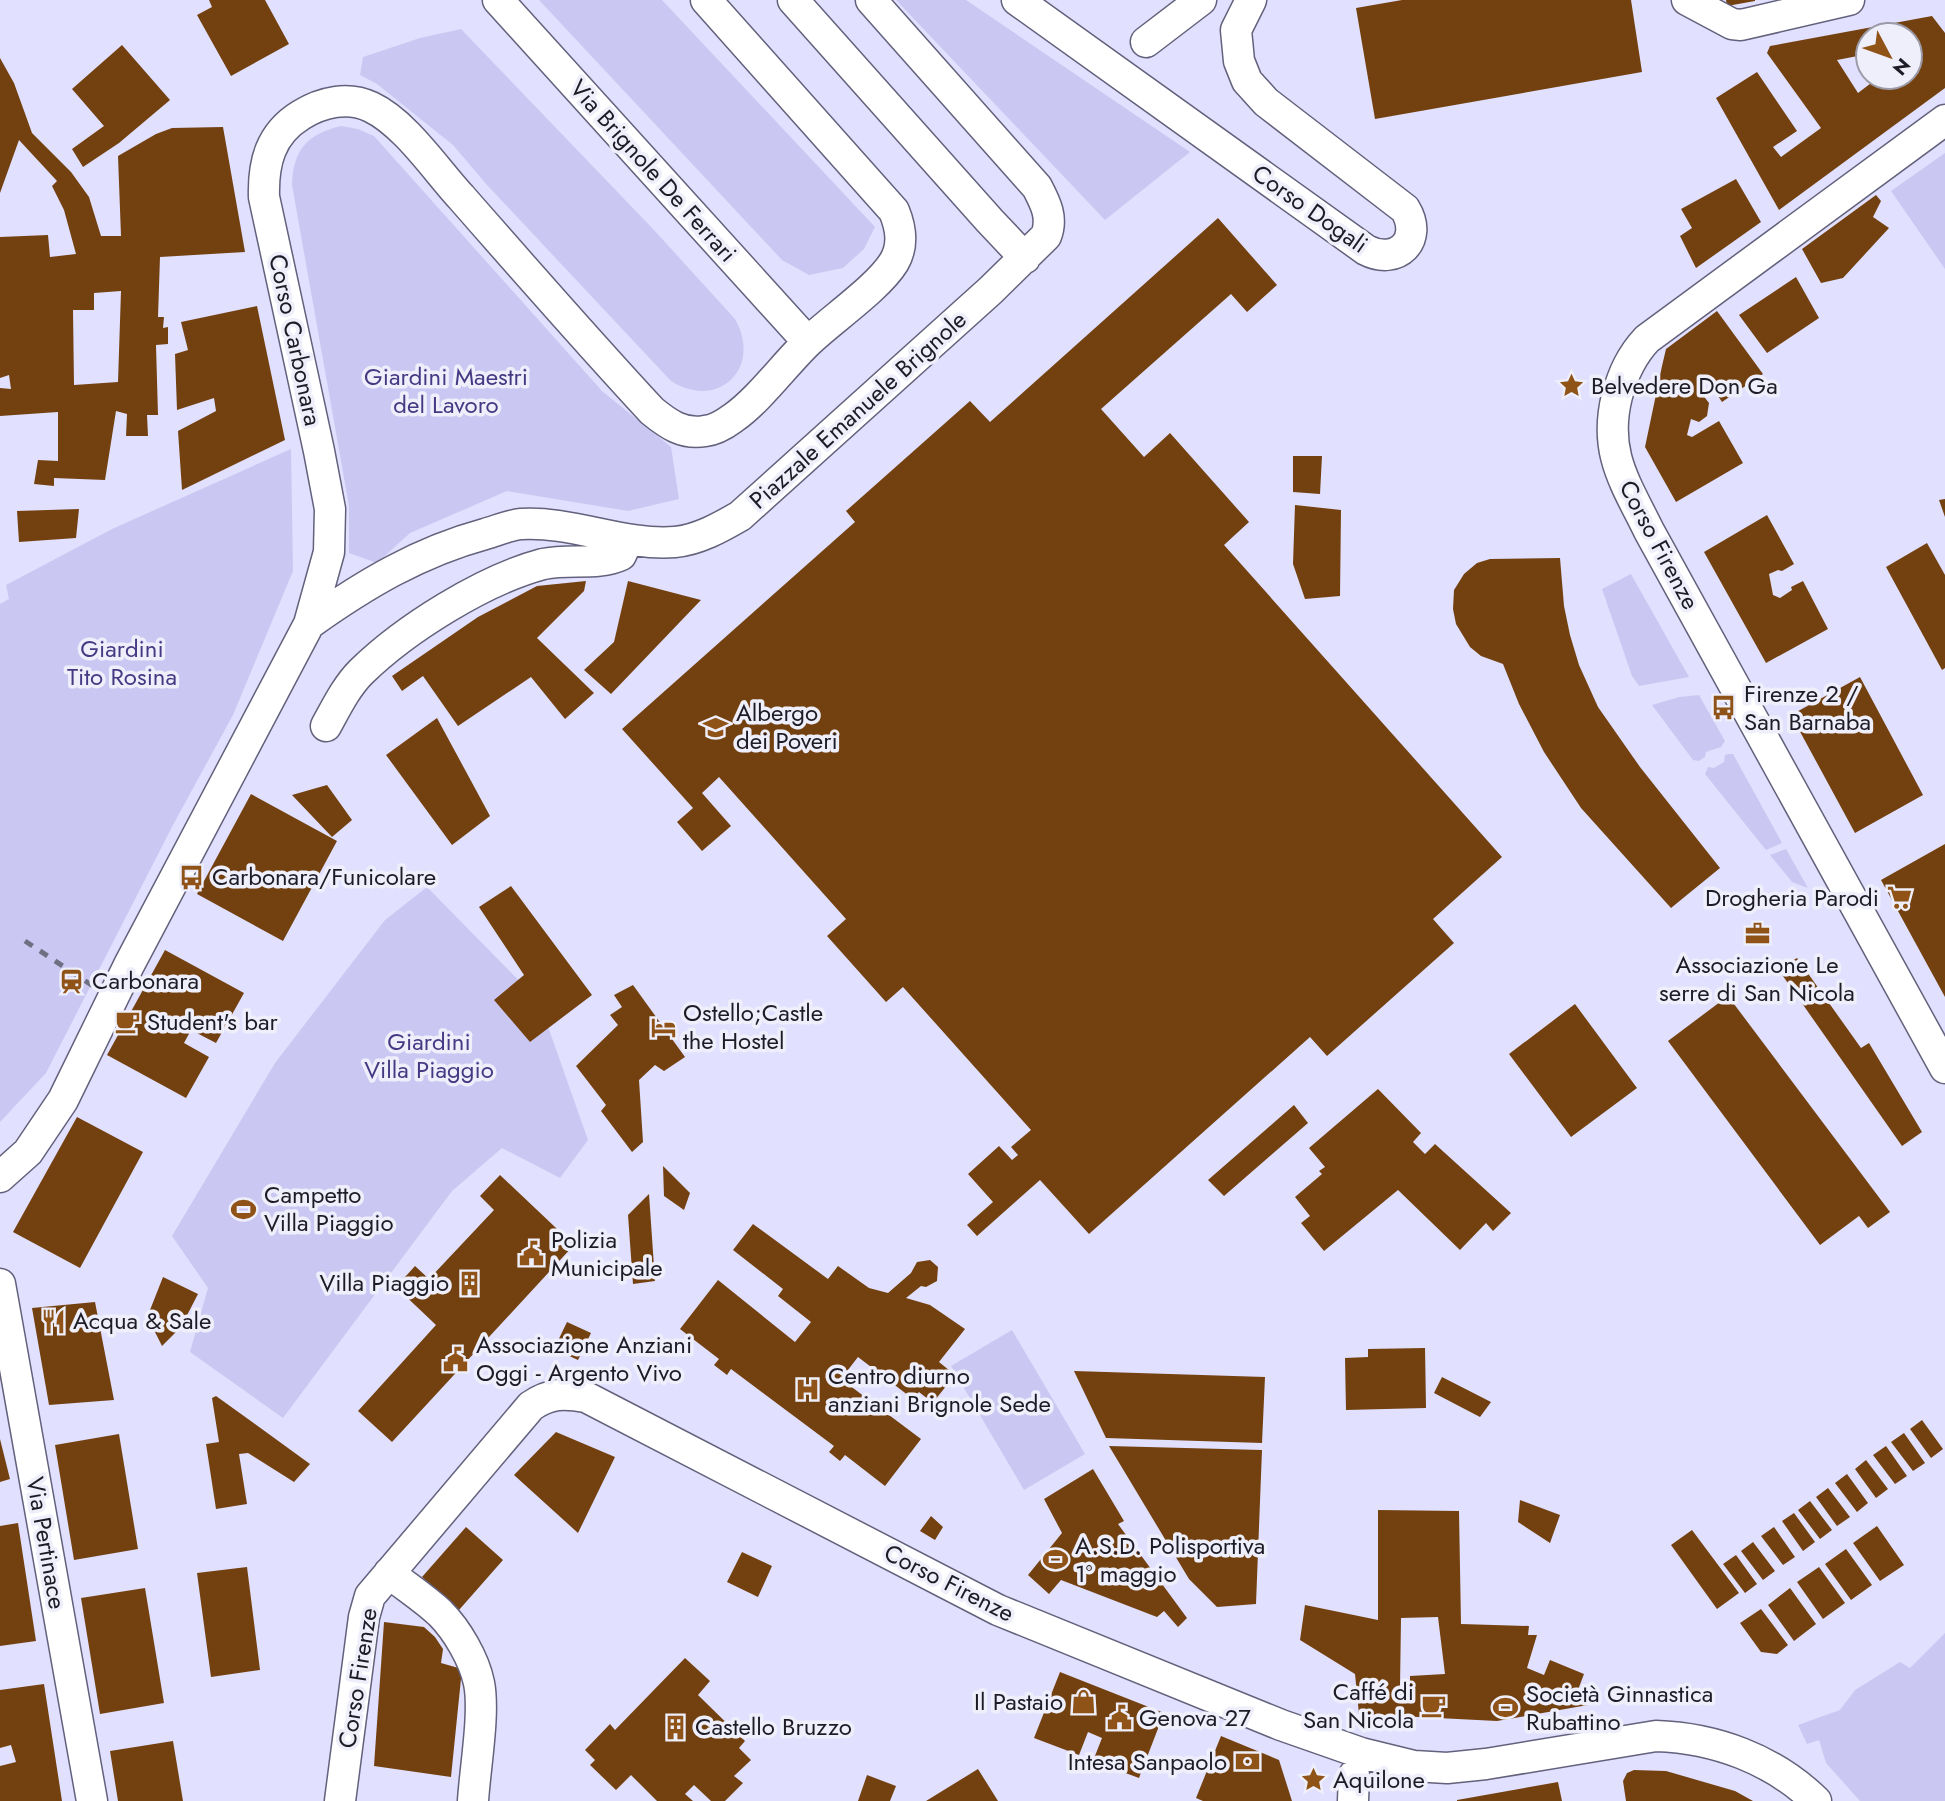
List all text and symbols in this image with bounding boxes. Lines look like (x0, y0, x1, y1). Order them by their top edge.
north arrow (1854, 21, 1924, 91)
text: N (1886, 52, 1917, 81)
street label: Via Brignole De Ferrari (562, 72, 745, 270)
street label: Corso Dogali (1245, 156, 1375, 261)
street label: Corso Carbonara (260, 251, 331, 429)
street label: Piazzale Emanuele Brignole (741, 302, 974, 517)
park label: Giardini Maestri del Lavoro (364, 359, 528, 422)
place label: Belvedere Don Ga (1591, 368, 1778, 403)
place icon: Belvedere Don Ga (1557, 372, 1585, 400)
street label: Corso Firenze (1611, 474, 1708, 616)
park label: Giardini Tito Rosina (67, 631, 177, 694)
place label: Firenze 2 / San Barnaba (1744, 676, 1871, 739)
bus stop icon: Firenze 2 / San Barnaba (1710, 694, 1738, 722)
place label: Albergo dei Poveri (736, 695, 838, 758)
school or university icon: Albergo dei Poveri (702, 713, 730, 741)
place label: Carbonara/Funicolare (212, 859, 436, 894)
bus stop icon: Carbonara/Funicolare (178, 863, 206, 891)
place label: Drogheria Parodi (1705, 880, 1879, 915)
supermarket icon: Drogheria Parodi (1885, 884, 1913, 912)
office icon: Associazione Le serre di San Nicola (1743, 920, 1771, 948)
place label: Associazione Le serre di San Nicola (1659, 947, 1855, 1010)
place label: Carbonara (92, 963, 199, 998)
station icon: Carbonara (58, 967, 86, 995)
place label: Ostello;Castle the Hostel (683, 995, 823, 1058)
place label: Student's bar (147, 1004, 278, 1039)
cafe icon: Student's bar (113, 1008, 141, 1036)
hotel icon: Ostello;Castle the Hostel (649, 1013, 677, 1041)
park label: Giardini Villa Piaggio (364, 1024, 494, 1087)
place label: Campetto Villa Piaggio (264, 1177, 394, 1240)
sports icon: Campetto Villa Piaggio (230, 1195, 258, 1223)
place label: Polizia Municipale (551, 1222, 663, 1285)
public building icon: Polizia Municipale (517, 1240, 545, 1268)
place label: Villa Piaggio (319, 1265, 449, 1300)
building icon: Villa Piaggio (455, 1269, 483, 1297)
place label: Acqua & Sale (73, 1303, 211, 1338)
restaurant icon: Acqua & Sale (39, 1307, 67, 1335)
place label: Associazione Anziani Oggi - Argento Vivo (476, 1327, 692, 1390)
public building icon: Associazione Anziani Oggi - Argento Vivo (442, 1345, 470, 1373)
place label: Centro diurno anziani Brignole Sede (828, 1358, 1051, 1421)
hospital icon: Centro diurno anziani Brignole Sede (794, 1376, 822, 1404)
street label: Via Pertinace (18, 1474, 75, 1612)
place label: A.S.D. Polisportiva 1° maggio (1075, 1528, 1265, 1591)
street label: Corso Firenze (878, 1535, 1020, 1630)
sports icon: A.S.D. Polisportiva 1° maggio (1041, 1546, 1069, 1574)
street label: Corso Firenze (329, 1605, 386, 1751)
place label: Caffé di San Nicola (1303, 1674, 1414, 1737)
place label: Società Ginnastica Rubattino (1526, 1676, 1713, 1739)
place label: Il Pastaio (974, 1684, 1063, 1719)
shop icon: Il Pastaio (1069, 1688, 1097, 1716)
cafe icon: Caffé di San Nicola (1420, 1692, 1448, 1720)
sports icon: Società Ginnastica Rubattino (1492, 1694, 1520, 1722)
place label: Genova 27 (1139, 1700, 1251, 1735)
public building icon: Genova 27 (1105, 1704, 1133, 1732)
place label: Castello Bruzzo (695, 1709, 852, 1744)
building icon: Castello Bruzzo (661, 1713, 689, 1741)
place label: Intesa Sanpaolo (1068, 1744, 1227, 1779)
bank icon: Intesa Sanpaolo (1233, 1748, 1261, 1776)
place label: Aquilone (1333, 1762, 1425, 1797)
place icon: Aquilone (1299, 1766, 1327, 1794)

